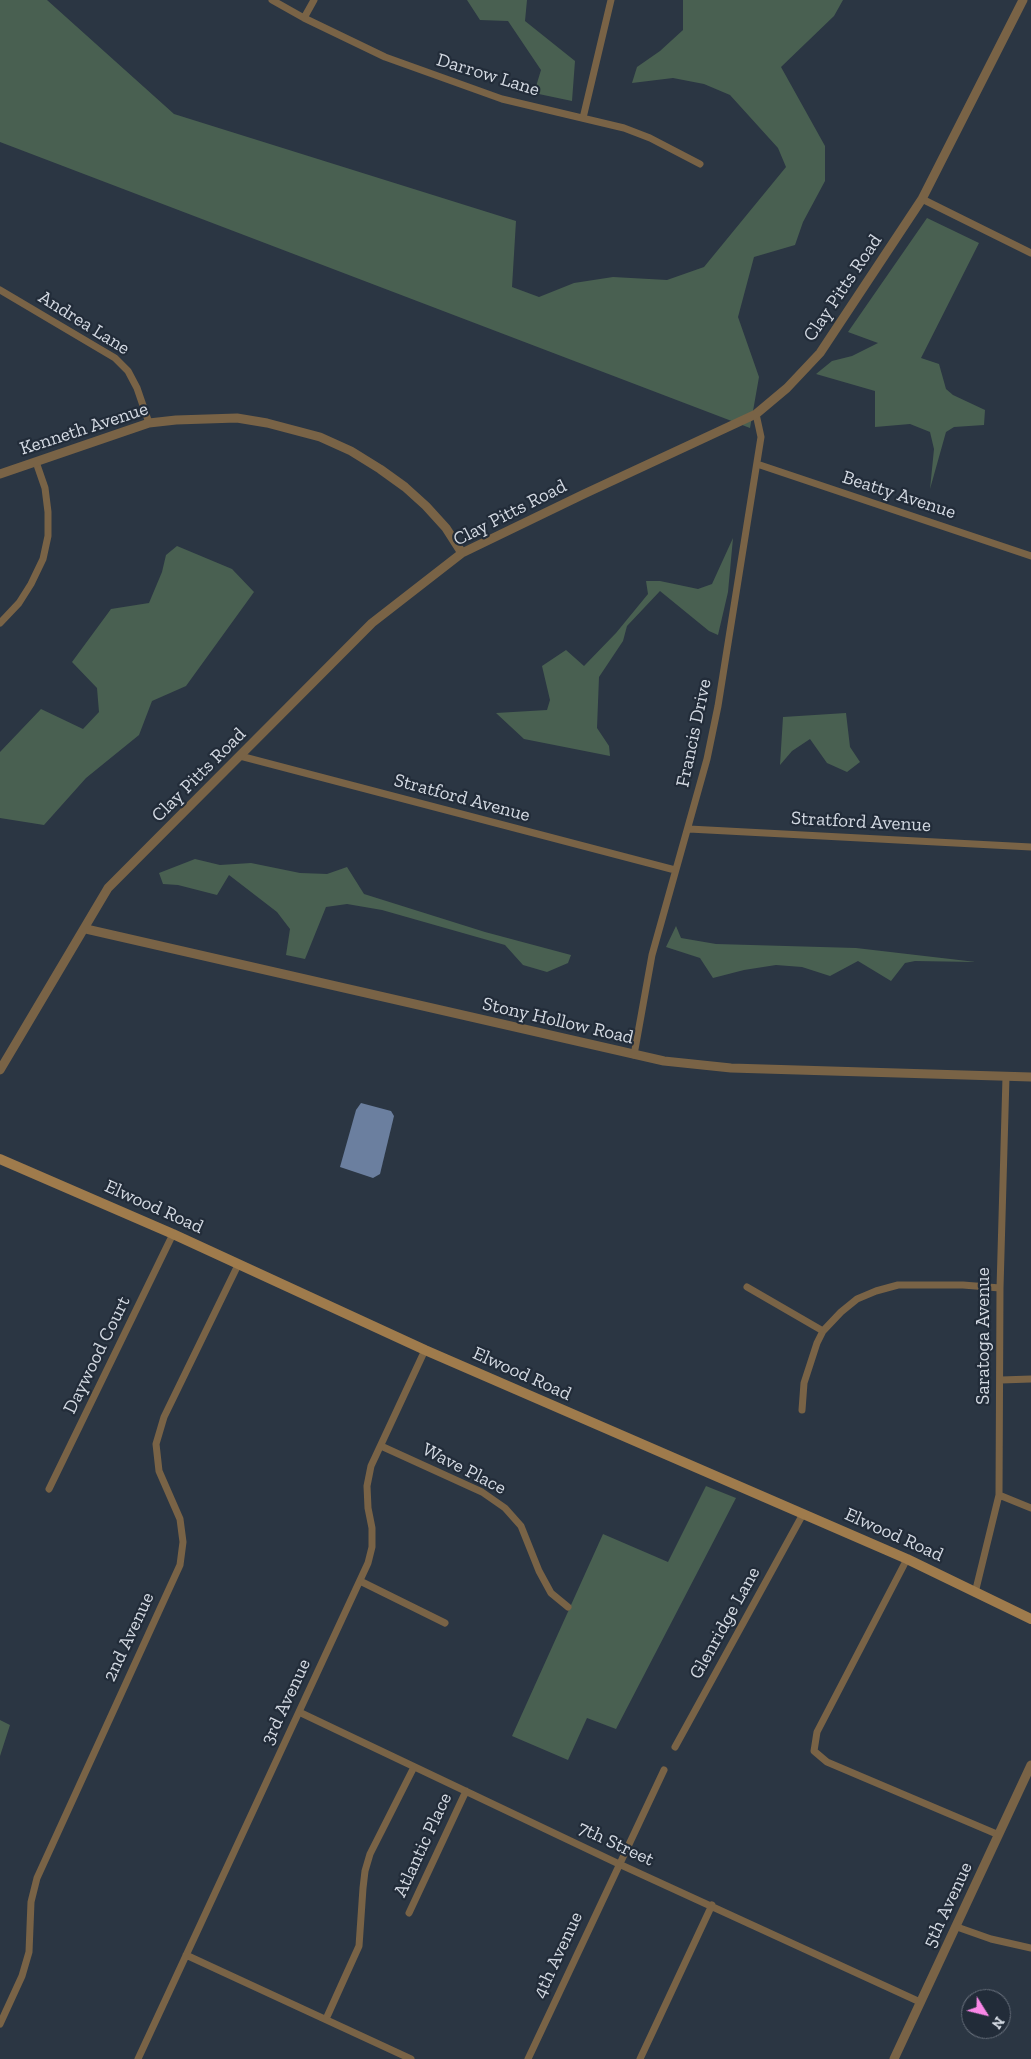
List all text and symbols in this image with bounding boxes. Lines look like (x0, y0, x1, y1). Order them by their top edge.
street label: Darrow Lane (434, 49, 542, 101)
street label: Clay Pitts Road (799, 230, 887, 346)
street label: Andrea Lane (34, 286, 134, 360)
street label: Kenneth Avenue (17, 398, 151, 460)
street label: Beatty Avenue (839, 466, 959, 524)
street label: Clay Pitts Road (450, 475, 570, 551)
street label: Francis Drive (671, 677, 717, 789)
street label: Clay Pitts Road (147, 723, 251, 827)
street label: Stratford Avenue (391, 769, 533, 827)
street label: Stratford Avenue (791, 807, 931, 837)
street label: Stony Hollow Road (480, 993, 636, 1049)
street label: Elwood Road (101, 1175, 207, 1239)
street label: Saratoga Avenue (973, 1267, 995, 1405)
street label: Daywood Court (59, 1292, 135, 1418)
street label: Elwood Road (469, 1342, 575, 1406)
street label: Wave Place (418, 1438, 510, 1500)
street label: Elwood Road (841, 1503, 947, 1567)
street label: Glenridge Lane (685, 1563, 765, 1683)
street label: 2nd Avenue (98, 1589, 160, 1685)
street label: 3rd Avenue (256, 1655, 316, 1749)
street label: Atlantic Place (389, 1789, 457, 1901)
street label: 7th Street (574, 1817, 658, 1871)
street label: 5th Avenue (918, 1859, 978, 1951)
street label: 4th Avenue (528, 1908, 588, 2002)
north arrow (961, 1989, 1011, 2039)
text: N (988, 2013, 1008, 2032)

